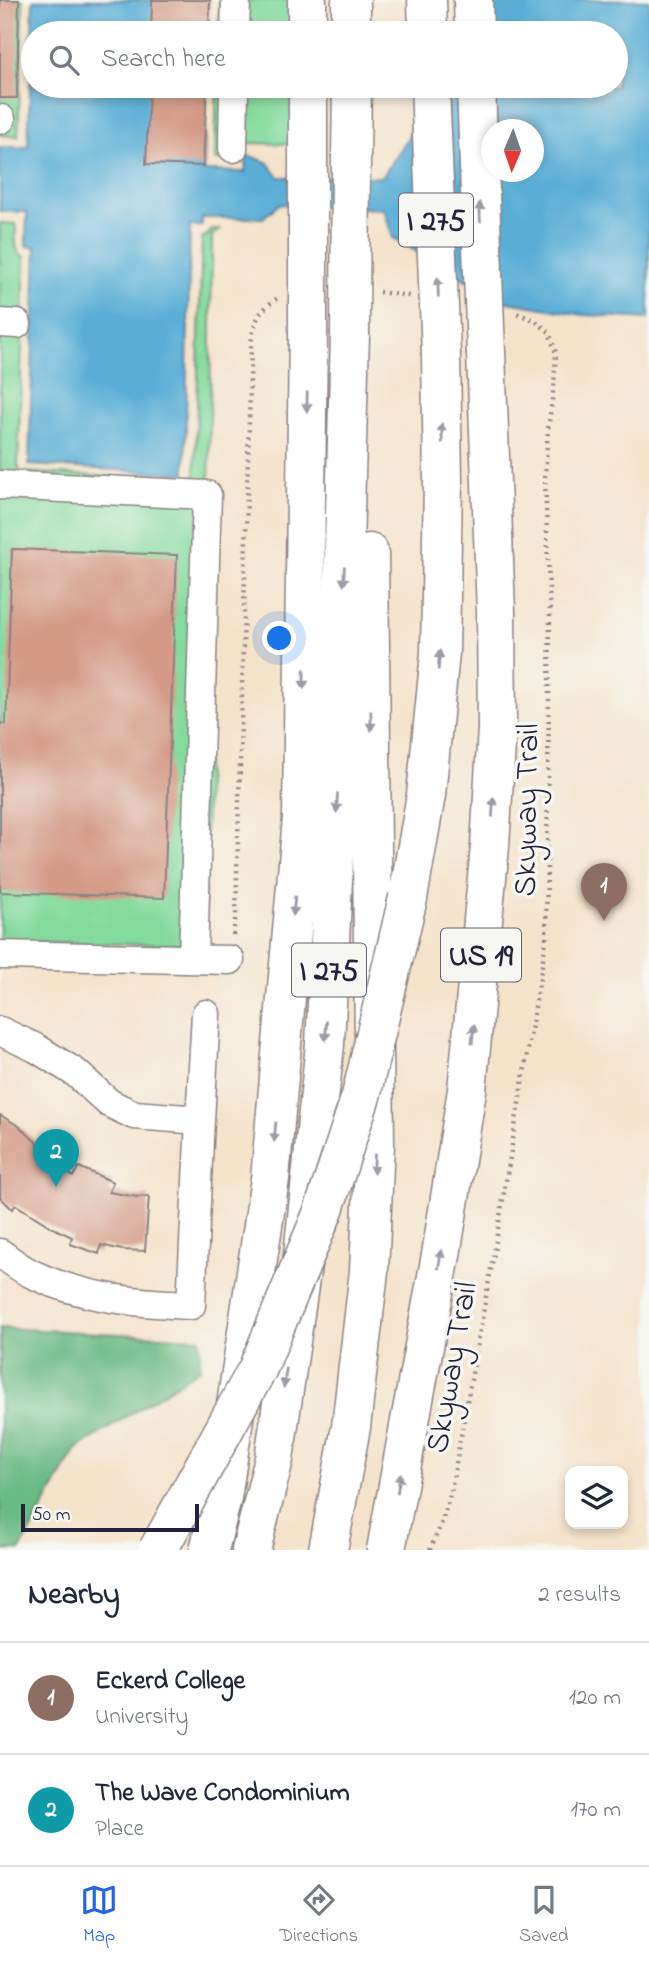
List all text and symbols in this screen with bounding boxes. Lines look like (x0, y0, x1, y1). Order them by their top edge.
search box (21, 21, 628, 98)
icon: search (45, 41, 83, 79)
text: Search here (101, 41, 226, 79)
north arrow (481, 119, 544, 182)
road number: I 275 (399, 194, 473, 246)
one-way arrow (475, 201, 486, 223)
one-way arrow (433, 276, 444, 298)
one-way arrow (301, 391, 313, 413)
one-way arrow (437, 422, 448, 444)
one-way arrow (338, 565, 349, 587)
your location (262, 621, 296, 655)
one-way arrow (434, 649, 445, 671)
one-way arrow (298, 668, 310, 690)
one-way arrow (366, 710, 377, 732)
street label: Skyway Trail (503, 723, 554, 897)
one-way arrow (331, 793, 342, 815)
one-way arrow (487, 796, 498, 818)
pin: 1 (581, 863, 627, 921)
one-way arrow (289, 895, 300, 917)
road number: US 19 (441, 928, 521, 981)
road number: I 275 (292, 944, 366, 996)
one-way arrow (320, 1020, 331, 1042)
one-way arrow (468, 1023, 479, 1045)
one-way arrow (269, 1121, 280, 1143)
pin: 2 (33, 1129, 79, 1187)
one-way arrow (368, 1153, 379, 1175)
one-way arrow (435, 1248, 446, 1270)
street label: Skyway Trail (415, 1278, 492, 1457)
one-way arrow (280, 1367, 291, 1389)
map controls (565, 1466, 628, 1529)
button: layers (565, 1466, 628, 1529)
one-way arrow (394, 1472, 405, 1494)
scale bar (21, 1501, 200, 1533)
text: 50 m (32, 1502, 71, 1529)
text: Nearby (28, 1574, 120, 1618)
text: 2 results (538, 1579, 621, 1612)
text: Eckerd College (95, 1663, 245, 1701)
text: 1 (47, 1682, 55, 1715)
text: 120 m (569, 1682, 621, 1715)
text: University (95, 1701, 188, 1734)
text: The Wave Condominium (95, 1775, 350, 1813)
text: 2 (45, 1794, 57, 1827)
text: 170 m (571, 1794, 621, 1827)
text: Place (95, 1813, 144, 1846)
tab: Map (80, 1881, 118, 1950)
tab: Directions (279, 1881, 358, 1950)
tab: Saved (519, 1881, 569, 1950)

